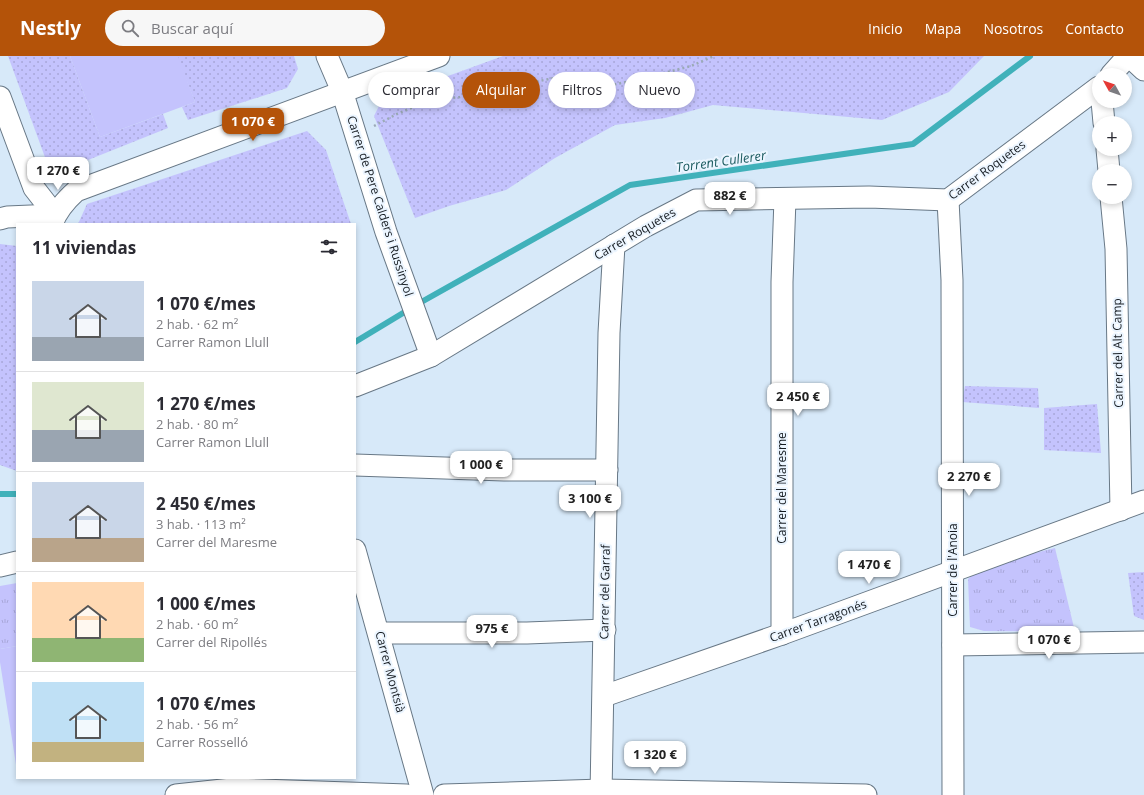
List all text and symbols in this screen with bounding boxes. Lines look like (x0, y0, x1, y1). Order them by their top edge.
search box (105, 10, 385, 46)
text: Nestly (20, 15, 81, 41)
icon: search (119, 17, 141, 39)
text: Buscar aquí (151, 18, 233, 38)
text: Inicio (868, 19, 903, 38)
text: Mapa (925, 19, 961, 38)
text: Nosotros (983, 19, 1043, 38)
text: Contacto (1065, 19, 1124, 38)
north arrow (1092, 68, 1132, 108)
map controls (1092, 68, 1132, 204)
chip: Comprar (368, 72, 454, 108)
chip: Alquilar (462, 72, 540, 108)
chip: Filtros (548, 72, 616, 108)
chip: Nuevo (624, 72, 695, 108)
pin: 1 070 € (216, 108, 290, 142)
text: 1 070 € (231, 112, 275, 130)
street label: Carrer de Pere Calders i Russinyol (343, 113, 418, 298)
button: + (1092, 116, 1132, 156)
street label: Carrer Roquetes (945, 136, 1029, 203)
water label: Torrent Cullerer (675, 146, 768, 176)
pin: 1 270 € (21, 157, 95, 191)
text: 1 270 € (36, 161, 80, 179)
button: − (1092, 164, 1132, 204)
pin: 882 € (702, 182, 758, 216)
text: 882 € (713, 186, 747, 204)
street label: Carrer Roquetes (591, 203, 679, 264)
text: 11 viviendas (32, 236, 136, 259)
icon: filters (318, 236, 340, 258)
text: 1 070 €/mes (156, 292, 256, 315)
icon: home (64, 297, 112, 345)
street label: Carrer del Alt Camp (1108, 298, 1127, 408)
text: 2 hab. · 62 m² (156, 315, 238, 333)
text: Carrer Ramon Llull (156, 333, 269, 351)
pin: 2 450 € (761, 383, 835, 417)
text: 2 450 € (776, 387, 820, 405)
text: 1 270 €/mes (156, 392, 256, 415)
icon: home (64, 398, 112, 446)
text: 2 hab. · 80 m² (156, 415, 238, 433)
street label: Carrer del Maresme (773, 432, 790, 544)
text: Carrer Ramon Llull (156, 433, 269, 451)
pin: 1 000 € (444, 451, 518, 485)
text: 1 000 € (459, 455, 503, 473)
pin: 2 270 € (932, 463, 1006, 497)
text: 2 270 € (947, 467, 991, 485)
pin: 3 100 € (553, 485, 627, 519)
text: 3 100 € (568, 489, 612, 507)
text: 2 450 €/mes (156, 492, 256, 515)
icon: home (64, 498, 112, 546)
text: 3 hab. · 113 m² (156, 515, 246, 533)
street label: Carrer de l'Anoia (944, 523, 961, 617)
text: Carrer del Maresme (156, 533, 277, 551)
street label: Carrer del Garraf (595, 543, 614, 640)
pin: 1 470 € (832, 551, 906, 585)
text: 1 470 € (847, 555, 891, 573)
text: 1 000 €/mes (156, 592, 256, 615)
street label: Carrer Tarragonés (767, 595, 869, 646)
icon: home (64, 598, 112, 646)
text: 2 hab. · 60 m² (156, 615, 238, 633)
pin: 975 € (464, 615, 520, 649)
text: 975 € (475, 619, 509, 637)
pin: 1 070 € (1012, 626, 1086, 660)
street label: Carrer Montsià (371, 629, 410, 715)
text: 1 070 € (1027, 630, 1071, 648)
text: Carrer del Ripollés (156, 633, 267, 651)
text: 1 070 €/mes (156, 692, 256, 715)
icon: home (64, 698, 112, 746)
text: 2 hab. · 56 m² (156, 715, 238, 733)
text: Carrer Rosselló (156, 733, 248, 751)
pin: 1 320 € (618, 741, 692, 775)
text: 1 320 € (633, 745, 677, 763)

